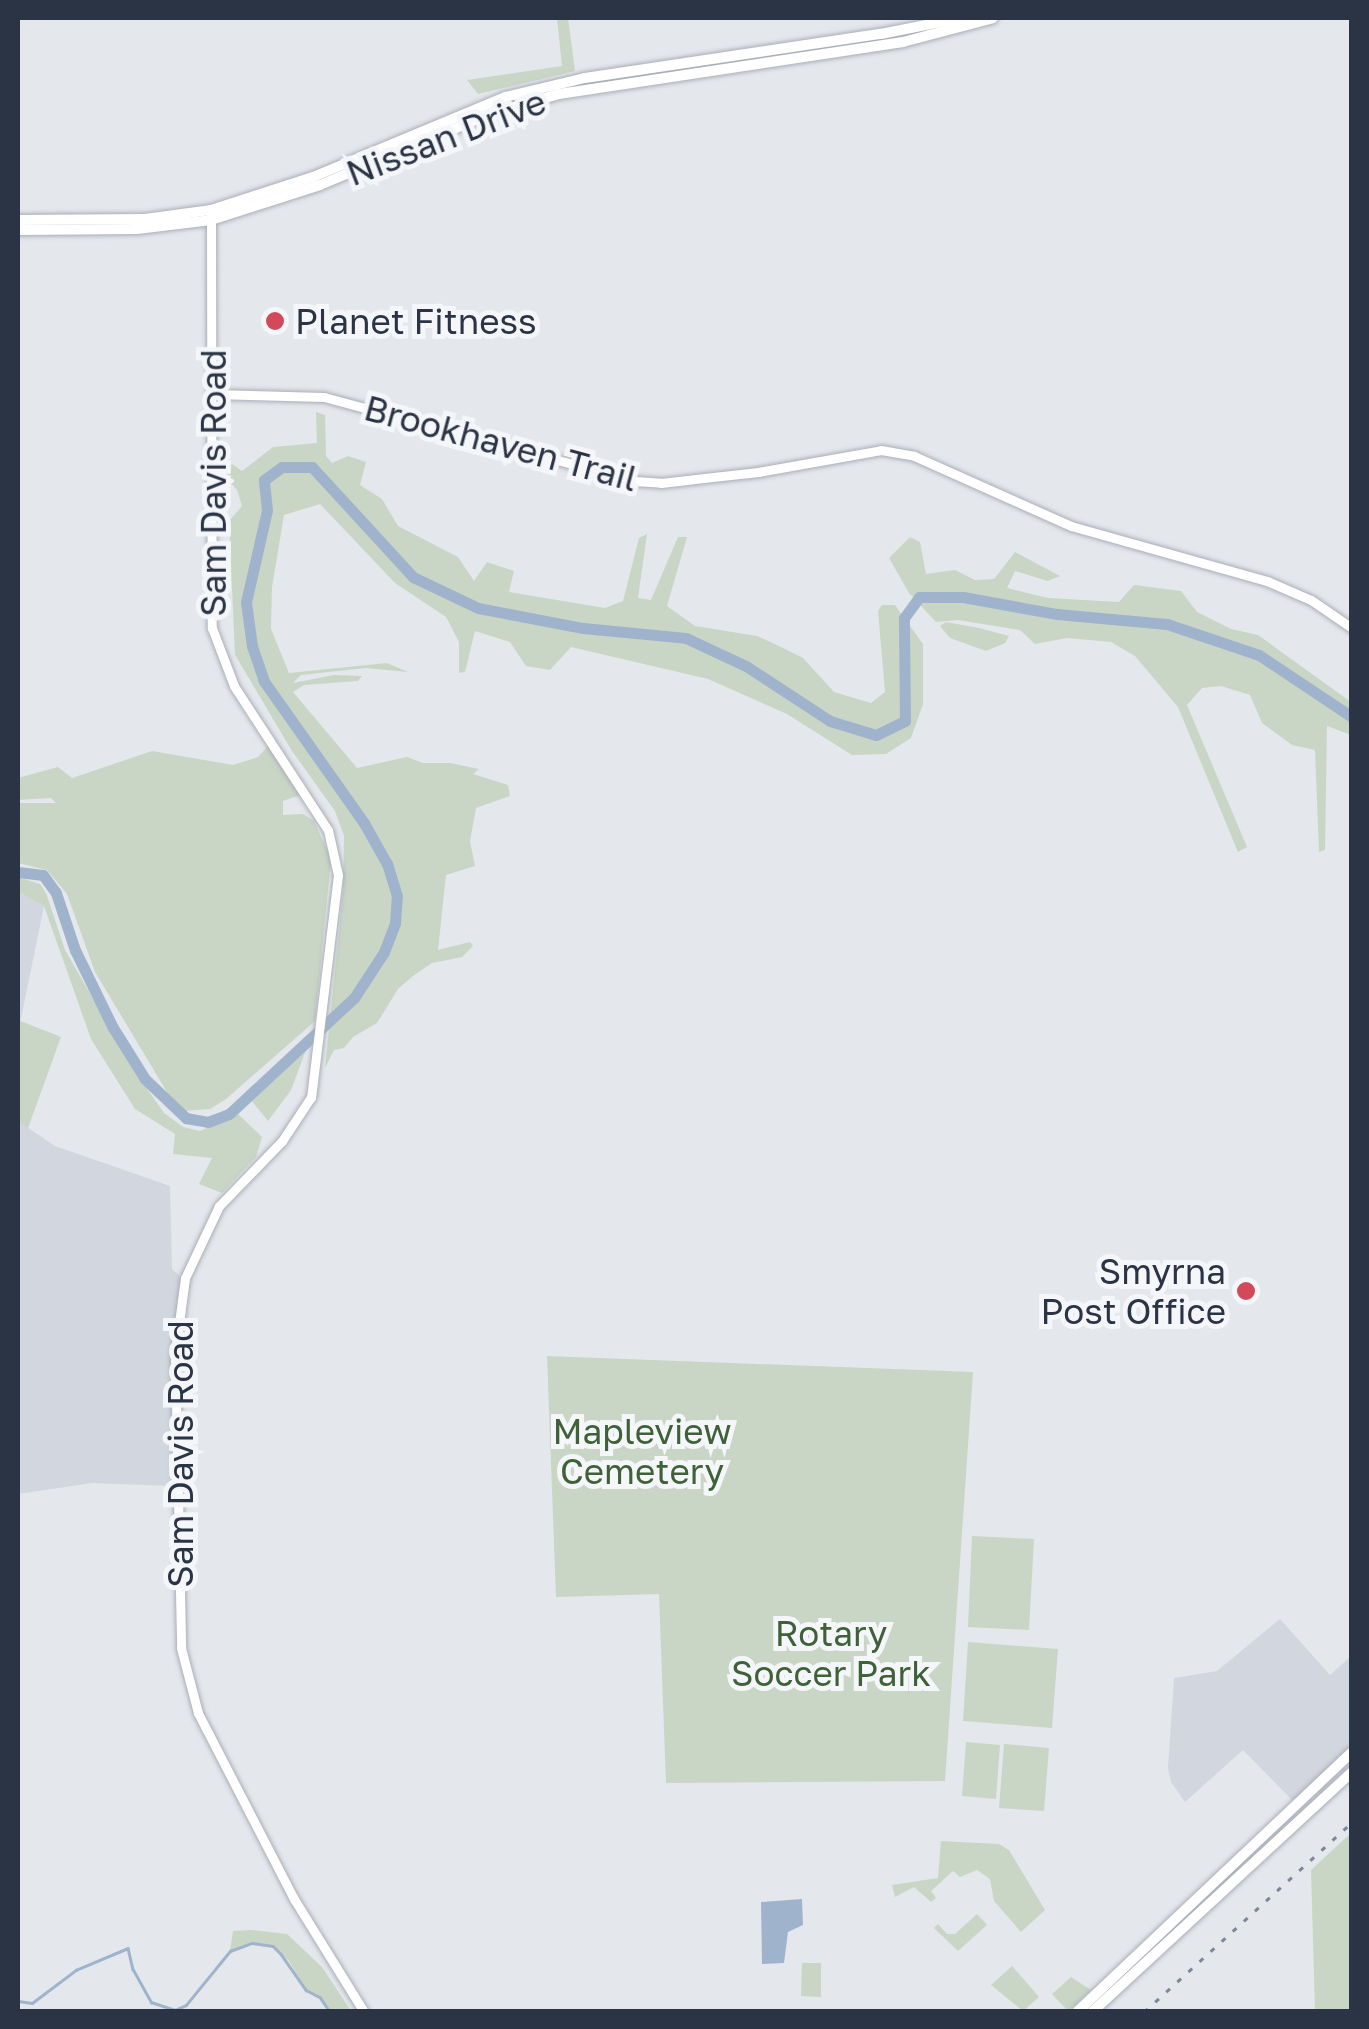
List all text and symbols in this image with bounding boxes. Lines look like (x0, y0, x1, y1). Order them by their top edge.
street label: Nissan Drive (341, 80, 551, 194)
place label: Planet Fitness (295, 300, 537, 342)
marker: Planet Fitness (264, 310, 286, 332)
street label: Sam Davis Road (192, 349, 234, 617)
street label: Brookhaven Trail (360, 386, 642, 500)
place label: Smyrna Post Office (1041, 1250, 1226, 1332)
marker: Smyrna Post Office (1235, 1280, 1257, 1302)
street label: Sam Davis Road (159, 1320, 201, 1588)
park label: Mapleview Cemetery (552, 1410, 732, 1492)
park label: Rotary Soccer Park (731, 1612, 931, 1694)

